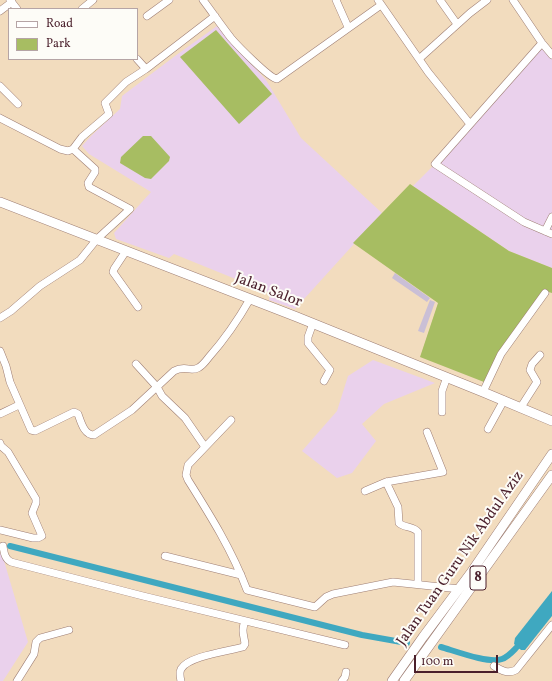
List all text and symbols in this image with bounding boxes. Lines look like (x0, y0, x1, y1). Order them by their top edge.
legend (8, 8, 138, 60)
text: Road (46, 16, 73, 32)
text: Park (46, 36, 71, 52)
street label: Jalan Salor (232, 270, 304, 312)
street label: Jalan Tuan Guru Nik Abdul Aziz (394, 468, 528, 650)
road number: 8 (470, 566, 486, 590)
scale bar (416, 647, 500, 673)
text: 100 m (421, 654, 453, 670)

